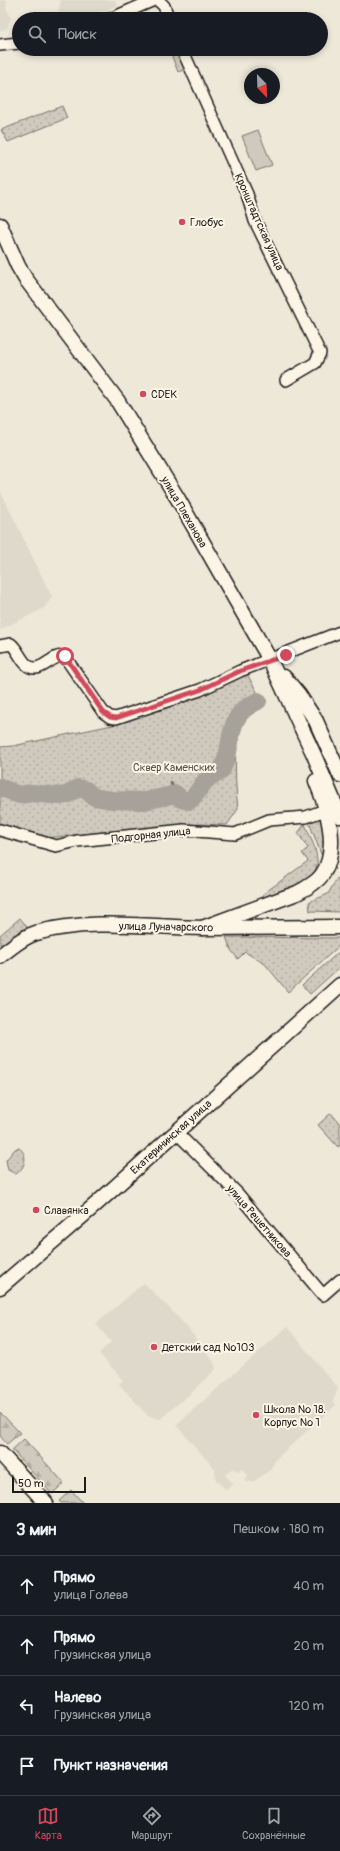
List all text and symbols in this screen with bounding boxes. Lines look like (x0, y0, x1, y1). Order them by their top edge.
search box (12, 12, 328, 56)
icon: search (26, 23, 48, 45)
text: Поиск (58, 25, 97, 44)
north arrow (244, 68, 280, 104)
street label: Кронштадтская улица (232, 172, 286, 272)
place label: Глобус (190, 216, 224, 229)
marker: Глобус (177, 217, 187, 227)
place label: CDEK (151, 388, 177, 401)
marker: CDEK (138, 389, 148, 399)
street label: улица Плеханова (158, 473, 210, 550)
route end (277, 646, 295, 664)
route start (56, 647, 74, 665)
park label: Сквер Каменских (133, 761, 215, 774)
street label: Подгорная улица (111, 824, 191, 846)
street label: улица Луначарского (118, 920, 213, 934)
street label: Екатерининская улица (128, 1097, 214, 1177)
street label: улица Решетникова (223, 1181, 294, 1260)
place label: Славянка (44, 1204, 89, 1217)
marker: Славянка (31, 1205, 41, 1215)
place label: Детский сад №103 (161, 1341, 254, 1354)
marker: Детский сад №103 (149, 1342, 159, 1352)
place label: Школа № 18. Корпус № 1 (264, 1403, 326, 1429)
marker: Школа № 18. Корпус № 1 (251, 1410, 261, 1420)
scale bar (12, 1475, 86, 1494)
text: 50 m (18, 1477, 44, 1490)
text: 3 мин (16, 1519, 56, 1540)
text: Пешком · 180 m (234, 1521, 324, 1537)
text: Прямо (54, 1568, 95, 1587)
icon: ahead (16, 1575, 38, 1597)
text: 40 m (293, 1578, 324, 1594)
text: улица Голева (54, 1587, 128, 1603)
text: Прямо (54, 1628, 95, 1647)
icon: ahead (16, 1635, 38, 1657)
text: 20 m (293, 1638, 324, 1654)
text: Грузинская улица (54, 1647, 151, 1663)
text: Налево (54, 1688, 101, 1707)
icon: left (16, 1695, 38, 1717)
text: 120 m (288, 1698, 324, 1714)
text: Грузинская улица (54, 1707, 151, 1723)
icon: arrive (16, 1755, 38, 1777)
text: Пункт назначения (54, 1756, 168, 1775)
tab: Карта (35, 1805, 62, 1842)
tab: Маршрут (131, 1805, 173, 1842)
tab: Сохранённые (242, 1805, 305, 1842)

